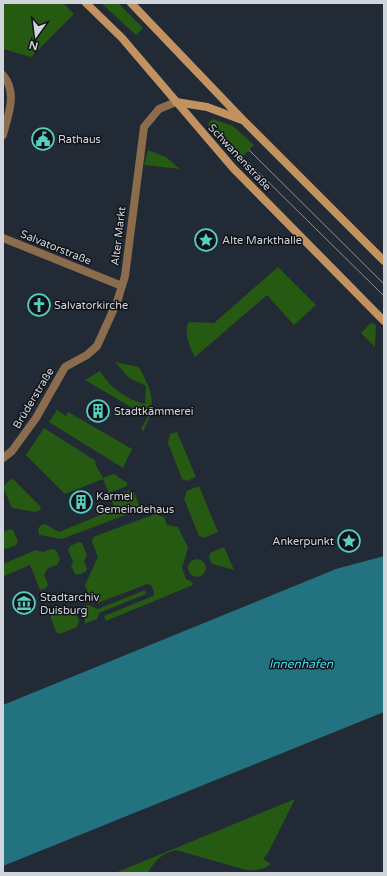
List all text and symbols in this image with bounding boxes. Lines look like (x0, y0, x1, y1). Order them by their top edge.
north arrow (16, 16, 56, 56)
text: N (28, 38, 40, 53)
street label: Schwanenstraße (205, 121, 274, 193)
public building icon: Rathaus (30, 126, 56, 152)
place label: Rathaus (58, 133, 101, 146)
street label: Alter Markt (108, 206, 129, 266)
street label: Salvatorstraße (18, 227, 93, 268)
place icon: Alte Markthalle (193, 227, 219, 253)
place label: Alte Markthalle (222, 234, 302, 247)
church icon: Salvatorkirche (26, 292, 52, 318)
place label: Salvatorkirche (54, 299, 128, 312)
street label: Brüderstraße (10, 366, 57, 431)
building icon: Stadtkämmerei (85, 398, 111, 424)
place label: Stadtkämmerei (114, 405, 194, 418)
building icon: Karmel Gemeindehaus (68, 489, 94, 515)
place label: Karmel Gemeindehaus (96, 490, 174, 516)
place icon: Ankerpunkt (336, 528, 362, 554)
place label: Ankerpunkt (272, 535, 334, 548)
museum icon: Stadtarchiv Duisburg (11, 590, 37, 616)
place label: Stadtarchiv Duisburg (40, 591, 100, 617)
water label: Innenhafen (269, 657, 334, 671)

